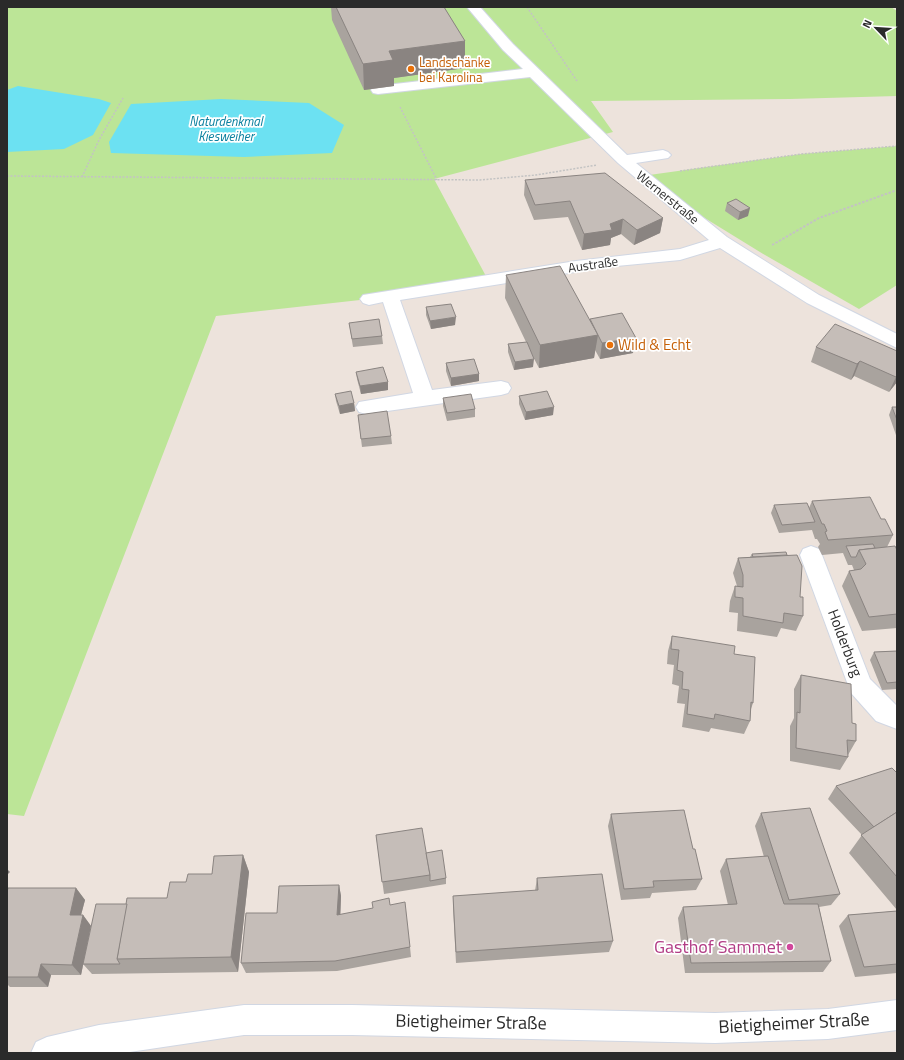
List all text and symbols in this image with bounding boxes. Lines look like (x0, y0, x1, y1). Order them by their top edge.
north arrow (856, 8, 896, 48)
text: N (858, 17, 876, 31)
place label: Landschänke bei Karolina (419, 52, 490, 87)
marker: Landschänke bei Karolina (406, 64, 416, 74)
water label: Naturdenkmal Kiesweiher (189, 111, 265, 146)
street label: Wernerstraße (632, 165, 704, 229)
street label: Austraße (567, 251, 619, 277)
place label: Wild & Echt (618, 333, 692, 356)
marker: Wild & Echt (605, 340, 615, 350)
street label: Holderburg (822, 606, 869, 680)
place label: Gasthof Sammet (654, 933, 783, 960)
marker: Gasthof Sammet (785, 942, 795, 952)
street label: Bietigheimer Straße (718, 1005, 870, 1040)
street label: Bietigheimer Straße (395, 1007, 547, 1036)

